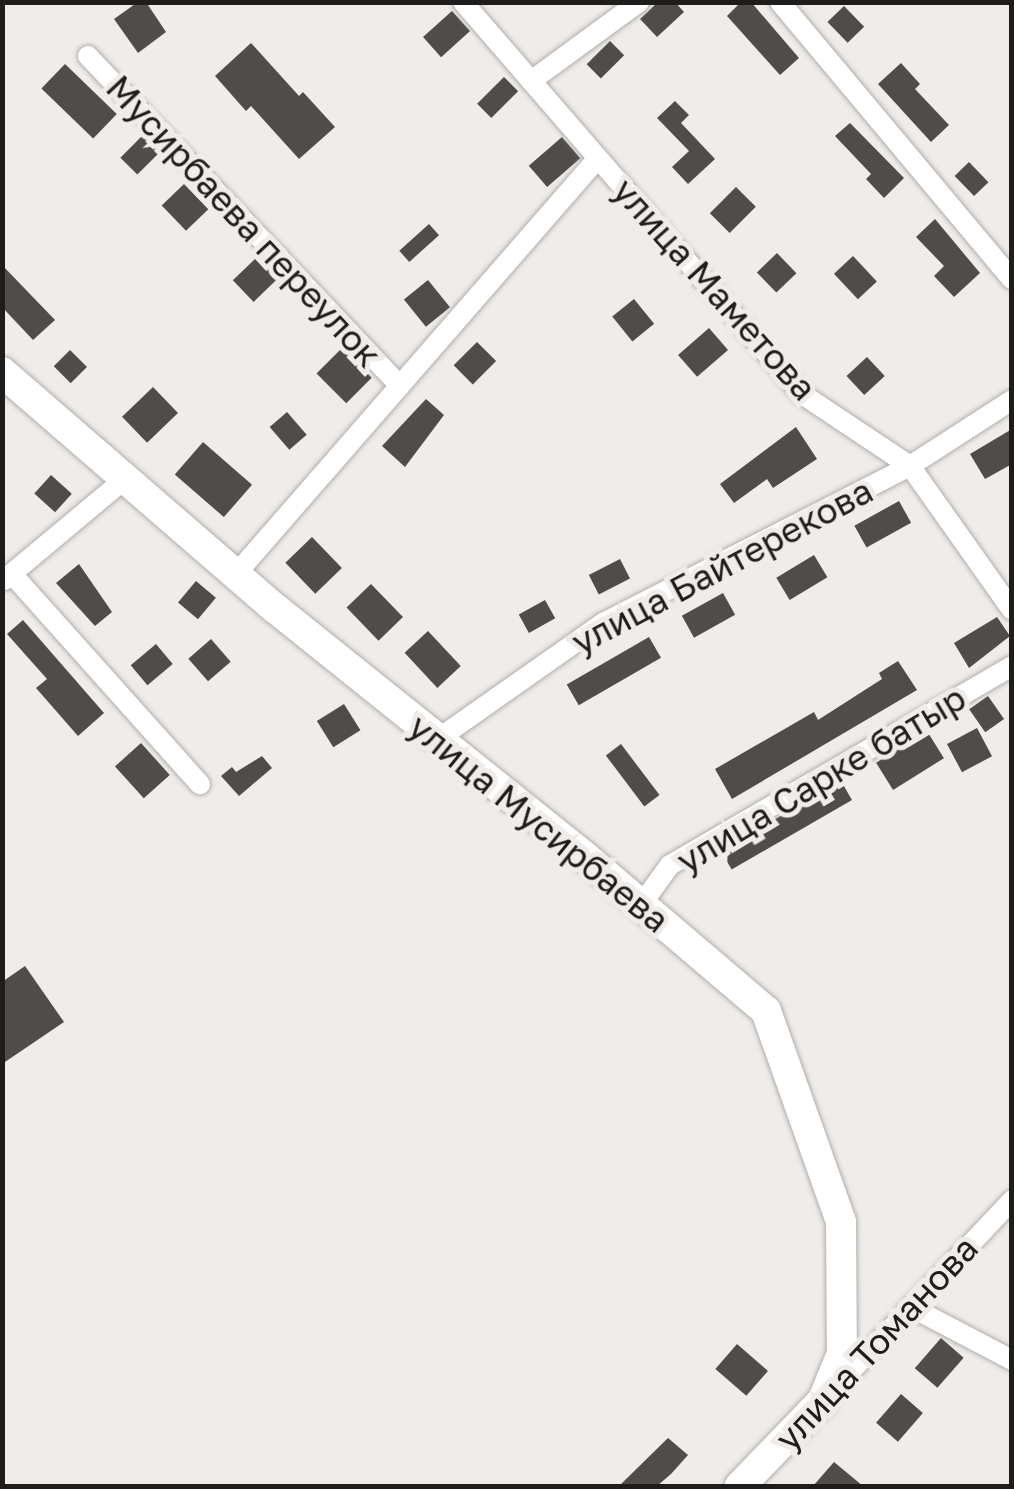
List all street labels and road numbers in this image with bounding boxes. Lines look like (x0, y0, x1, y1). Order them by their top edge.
street label: Мусирбаева переулок (98, 67, 390, 375)
street label: улица Маметова (604, 170, 826, 408)
street label: улица Байтерекова (564, 469, 880, 663)
street label: улица Сарке батыр (669, 676, 973, 882)
street label: улица Мусирбаева (400, 705, 678, 941)
street label: улица Томанова (766, 1227, 986, 1459)

